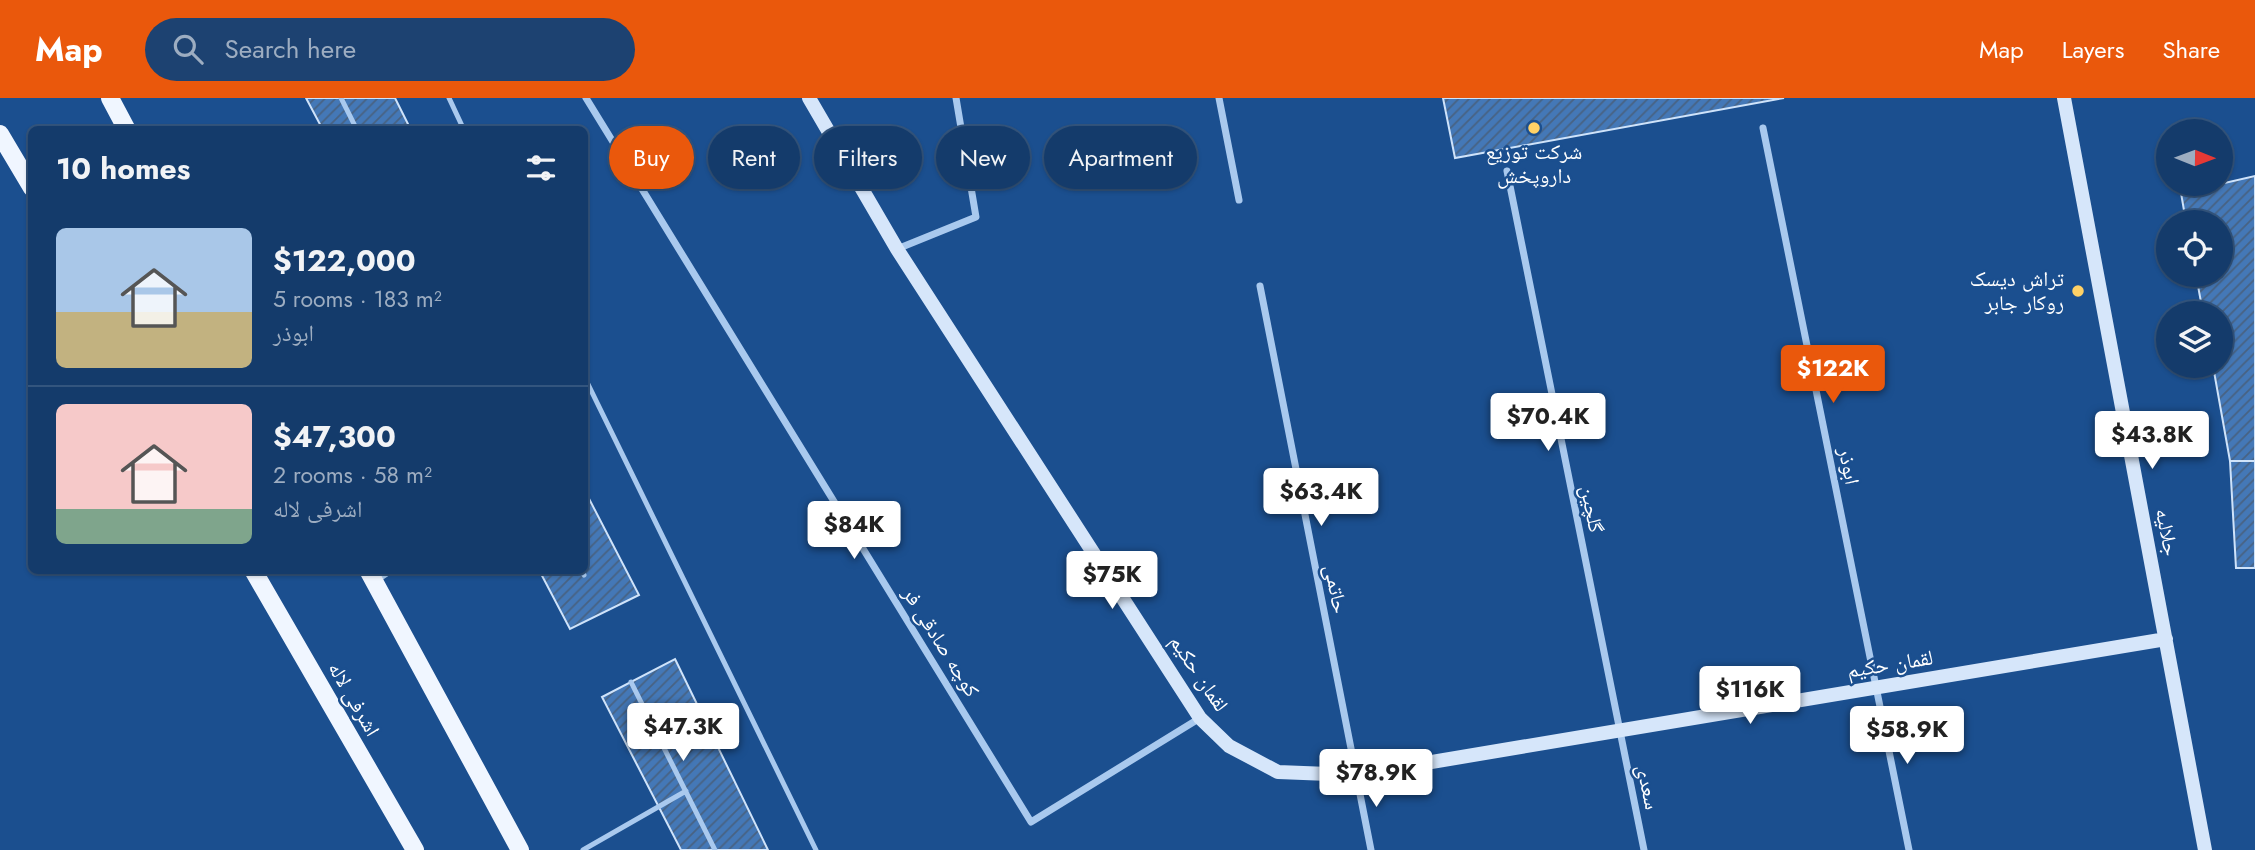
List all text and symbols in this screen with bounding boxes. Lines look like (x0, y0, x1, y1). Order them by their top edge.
search box (145, 18, 635, 81)
text: Map (35, 26, 103, 73)
icon: search (169, 30, 207, 68)
text: Search here (225, 30, 356, 68)
text: Map (1979, 32, 2024, 67)
text: Layers (2062, 32, 2124, 67)
text: Share (2162, 32, 2220, 67)
north arrow (2156, 119, 2233, 196)
map controls (2156, 119, 2233, 378)
marker: شرکت توزیع داروپخش (1526, 120, 1542, 136)
chip: Buy (609, 126, 694, 189)
chip: Rent (708, 126, 800, 189)
chip: Filters (814, 126, 922, 189)
chip: New (936, 126, 1030, 189)
chip: Apartment (1044, 126, 1197, 189)
place label: شرکت توزیع داروپخش (1486, 137, 1582, 191)
text: 10 homes (56, 147, 190, 190)
icon: filters (522, 149, 560, 187)
button: locate (2156, 210, 2233, 287)
text: $122,000 (273, 239, 416, 282)
icon: home (112, 256, 196, 340)
place label: تراش دیسک روکار جابر (1970, 264, 2064, 318)
text: 5 rooms · 183 m² (273, 282, 442, 316)
marker: تراش دیسک روکار جابر (2070, 283, 2086, 299)
button: layers (2156, 301, 2233, 378)
text: ابوذر (273, 316, 314, 350)
pin: $122K (1784, 345, 1882, 405)
text: $122K (1797, 351, 1869, 385)
pin: $70.4K (1491, 394, 1605, 453)
text: $70.4K (1507, 399, 1589, 433)
pin: $43.8K (2095, 412, 2209, 471)
text: $47,300 (273, 415, 396, 458)
text: $43.8K (2111, 417, 2193, 451)
icon: home (112, 432, 196, 516)
street label: ابوذر (1831, 444, 1867, 487)
text: 2 rooms · 58 m² (273, 458, 432, 492)
pin: $63.4K (1264, 468, 1378, 528)
text: $63.4K (1279, 474, 1363, 508)
street label: گلچین (1573, 483, 1611, 536)
text: اشرفی لاله (273, 492, 362, 526)
pin: $84K (813, 502, 895, 561)
street label: جلالیه (2148, 506, 2186, 558)
text: $84K (824, 507, 884, 541)
pin: $75K (1071, 552, 1153, 611)
text: $75K (1082, 557, 1142, 591)
street label: حاتمی (1317, 562, 1355, 616)
street label: کوچه صادقی فر (895, 580, 987, 703)
street label: لقمان حکیم (1162, 629, 1236, 717)
street label: لقمان حکیم (1845, 642, 1935, 686)
street label: اشرفی لاله (321, 656, 387, 742)
pin: $116K (1701, 666, 1799, 726)
text: $116K (1715, 672, 1785, 706)
pin: $47.3K (626, 704, 740, 763)
pin: $58.9K (1850, 706, 1964, 766)
text: $47.3K (643, 709, 723, 743)
text: $58.9K (1866, 712, 1948, 746)
pin: $78.9K (1319, 750, 1433, 809)
text: $78.9K (1335, 755, 1417, 789)
street label: سعدی (1629, 762, 1667, 812)

